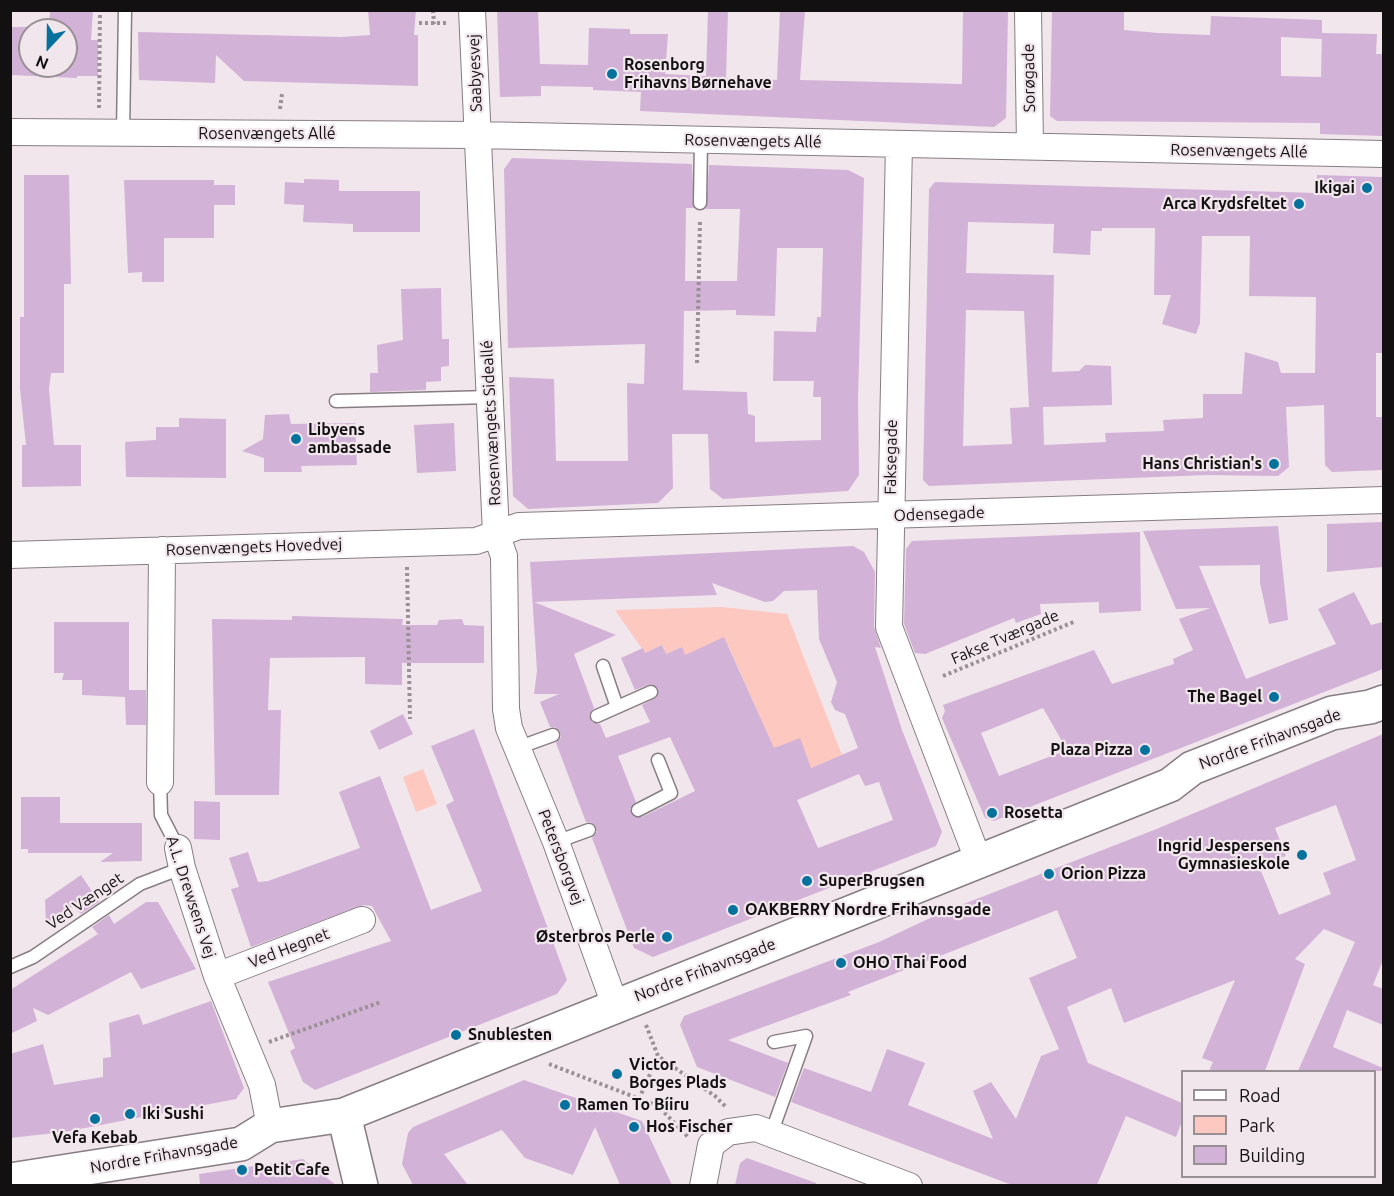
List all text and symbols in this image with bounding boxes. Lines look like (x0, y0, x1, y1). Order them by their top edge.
north arrow (18, 18, 78, 78)
street label: Saabyesvej (464, 34, 486, 112)
street label: Sorøgade (1019, 43, 1039, 113)
text: N (33, 52, 51, 73)
place label: Rosenborg Frihavns Børnehave (624, 55, 772, 93)
marker: Rosenborg Frihavns Børnehave (605, 67, 619, 81)
street label: Rosenvængets Allé (198, 124, 336, 144)
street label: Rosenvængets Allé (684, 130, 822, 152)
street label: Rosenvængets Allé (1170, 140, 1308, 162)
place label: Ikigai (1314, 178, 1355, 198)
marker: Ikigai (1360, 181, 1374, 195)
place label: Arca Krydsfeltet (1163, 194, 1287, 214)
marker: Arca Krydsfeltet (1292, 197, 1306, 211)
street label: Rosenvængets Sideallé (477, 340, 505, 506)
street label: Faksegade (881, 419, 901, 495)
place label: Libyens ambassade (308, 420, 391, 458)
marker: Libyens ambassade (289, 432, 303, 446)
place label: Hans Christian's (1142, 454, 1262, 474)
marker: Hans Christian's (1267, 457, 1281, 471)
street label: Odensegade (893, 503, 985, 525)
street label: Rosenvængets Hovedvej (165, 534, 343, 560)
street label: Fakse Tværgade (948, 606, 1062, 668)
place label: The Bagel (1187, 687, 1262, 707)
marker: The Bagel (1267, 690, 1281, 704)
street label: Nordre Frihavnsgade (1196, 704, 1344, 774)
place label: Plaza Pizza (1050, 740, 1133, 760)
marker: Plaza Pizza (1138, 743, 1152, 757)
place label: Rosetta (1004, 803, 1063, 823)
marker: Rosetta (985, 806, 999, 820)
street label: Petersborgvej (534, 807, 588, 907)
street label: A.L. Drewsens Vej (162, 833, 220, 961)
place label: Ingrid Jespersens Gymnasieskole (1158, 836, 1290, 874)
marker: Ingrid Jespersens Gymnasieskole (1295, 848, 1309, 862)
place label: Orion Pizza (1061, 864, 1146, 884)
marker: Orion Pizza (1042, 867, 1056, 881)
street label: Ved Vænget (43, 868, 127, 934)
place label: SuperBrugsen (819, 871, 925, 891)
marker: SuperBrugsen (800, 874, 814, 888)
place label: OAKBERRY Nordre Frihavnsgade (745, 900, 991, 920)
marker: OAKBERRY Nordre Frihavnsgade (726, 903, 740, 917)
street label: Ved Hegnet (246, 924, 332, 972)
place label: Østerbros Perle (536, 927, 655, 947)
marker: Østerbros Perle (660, 930, 674, 944)
street label: Nordre Frihavnsgade (632, 934, 778, 1006)
place label: OHO Thai Food (853, 953, 967, 973)
marker: OHO Thai Food (834, 956, 848, 970)
place label: Snublesten (468, 1025, 552, 1045)
marker: Snublesten (449, 1028, 463, 1042)
place label: Victor Borges Plads (629, 1055, 727, 1093)
marker: Victor Borges Plads (610, 1067, 624, 1081)
legend (1181, 1070, 1376, 1178)
text: Road (1239, 1085, 1281, 1105)
place label: Ramen To Bíiru (577, 1095, 689, 1115)
marker: Ramen To Bíiru (558, 1098, 572, 1112)
place label: Iki Sushi (142, 1104, 204, 1124)
marker: Iki Sushi (123, 1107, 137, 1121)
marker: Vefa Kebab (88, 1112, 102, 1126)
text: Park (1239, 1115, 1275, 1135)
place label: Hos Fischer (646, 1117, 733, 1137)
marker: Hos Fischer (627, 1120, 641, 1134)
place label: Vefa Kebab (52, 1128, 138, 1148)
street label: Nordre Frihavnsgade (89, 1133, 239, 1177)
text: Building (1239, 1145, 1305, 1165)
place label: Petit Cafe (254, 1160, 330, 1180)
marker: Petit Cafe (235, 1163, 249, 1177)

